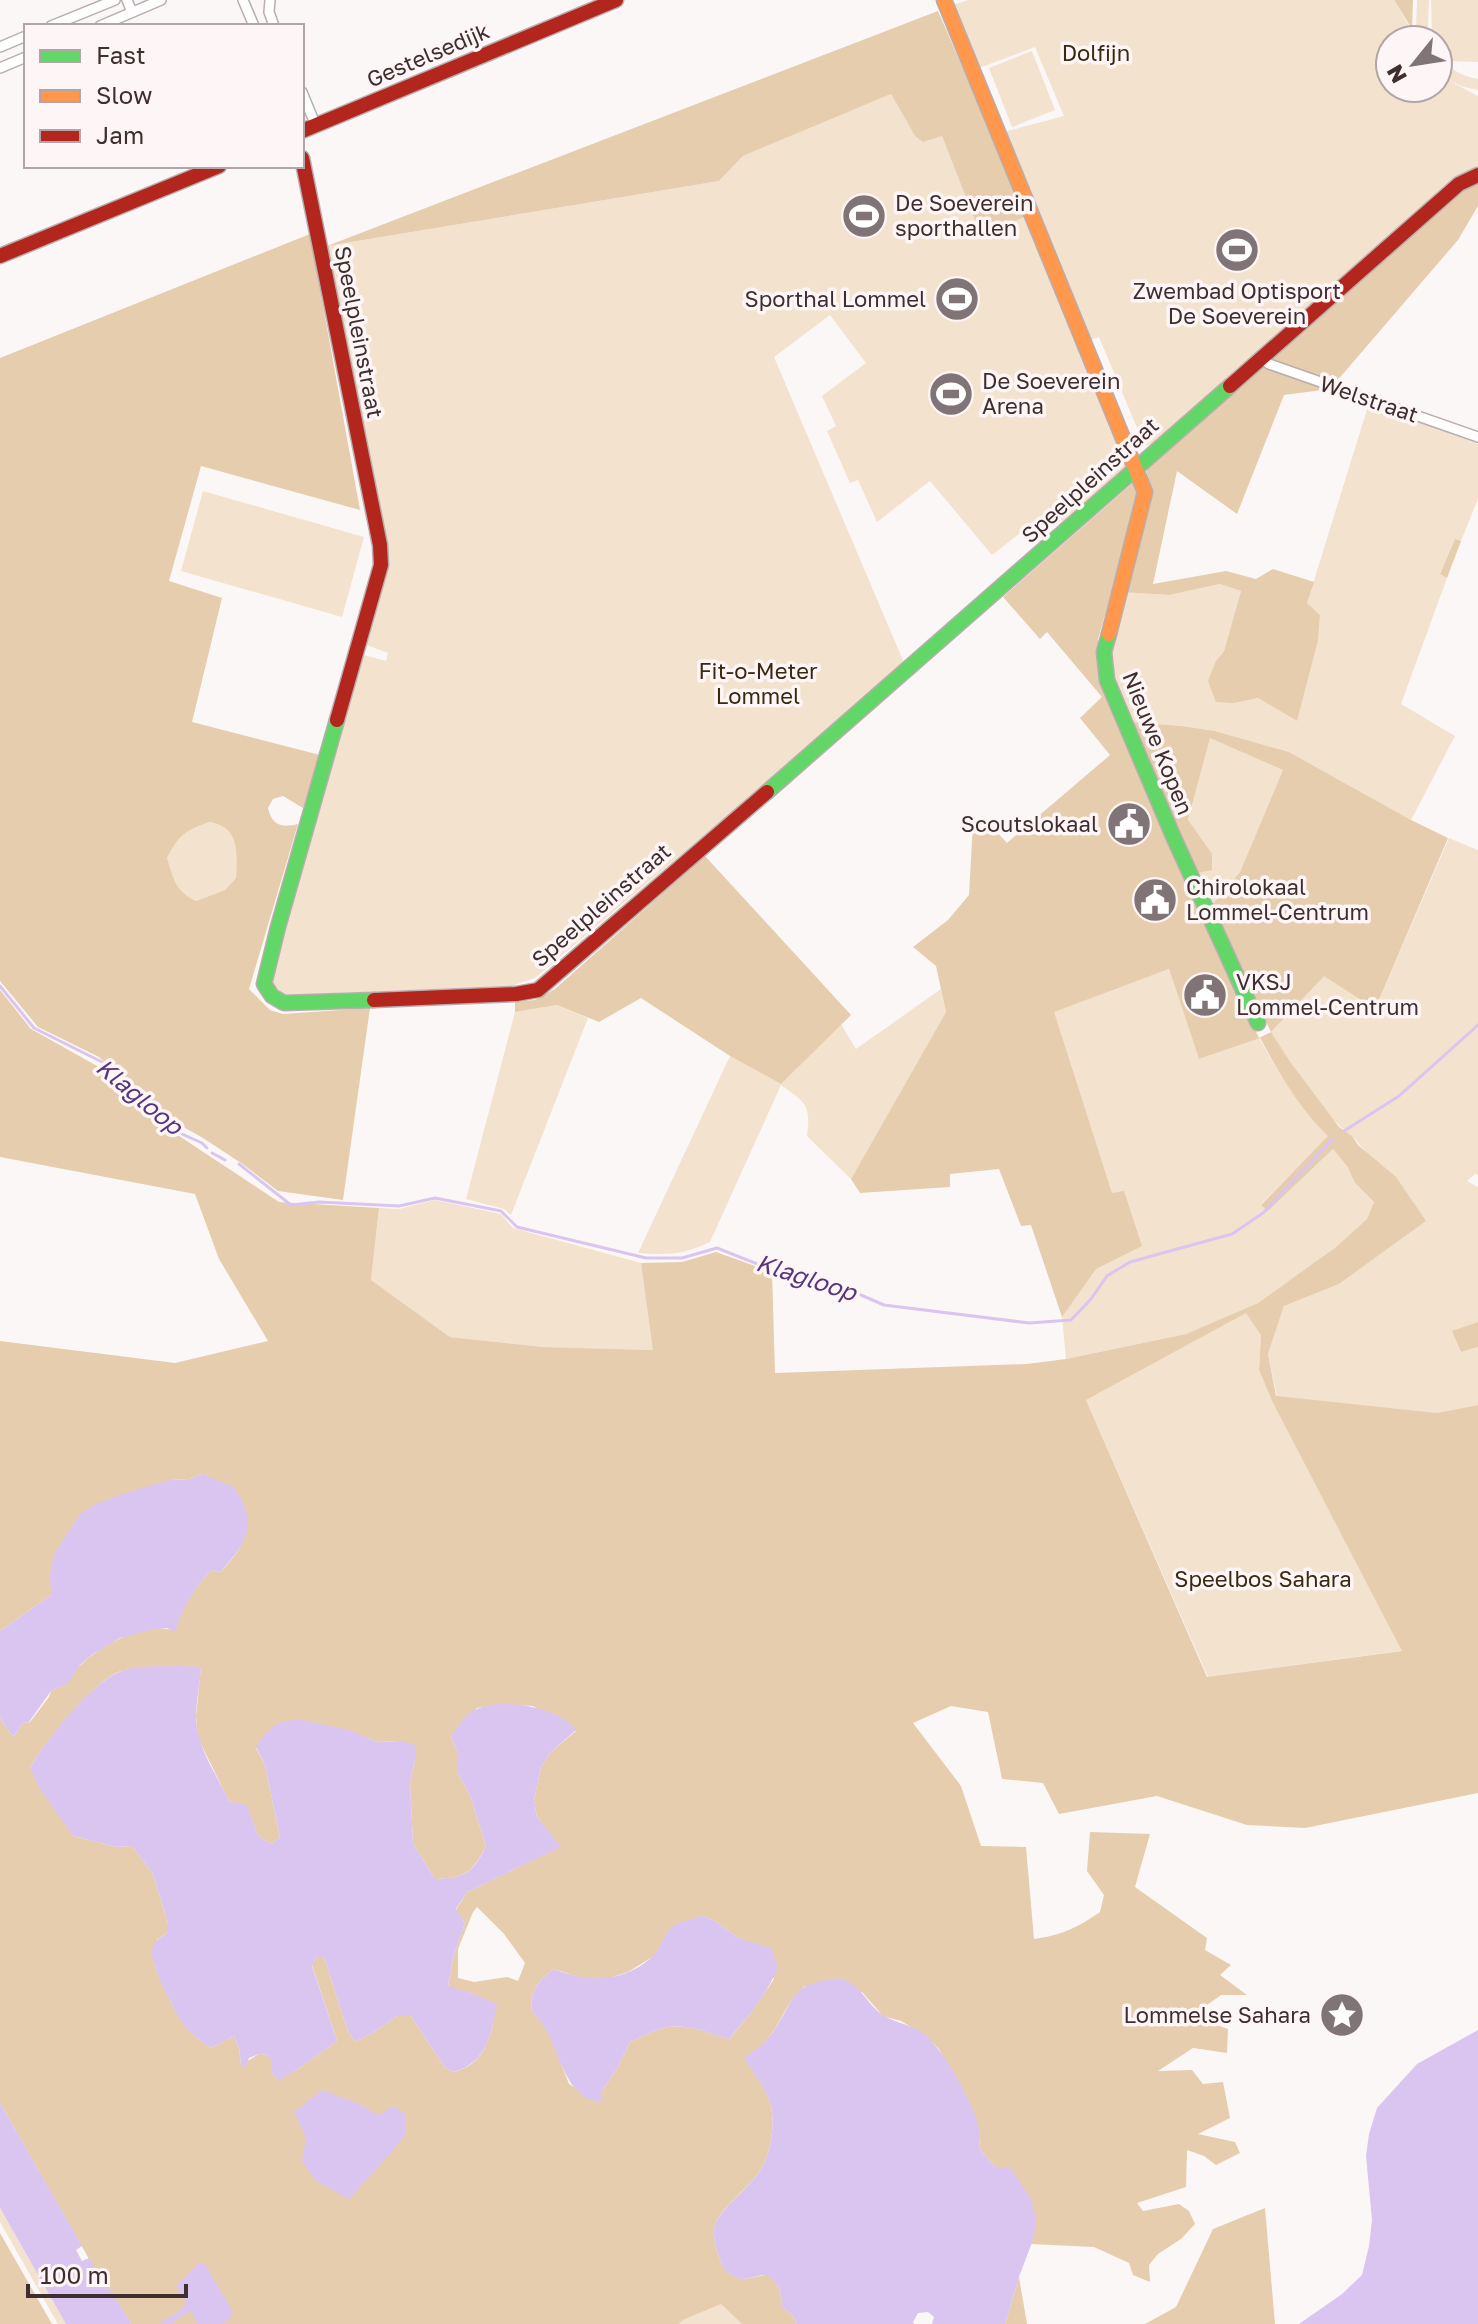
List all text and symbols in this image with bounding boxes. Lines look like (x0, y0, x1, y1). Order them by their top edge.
street label: Gestelsedijk (362, 17, 493, 93)
legend (24, 24, 304, 168)
north arrow (1374, 24, 1454, 104)
park label: Dolfijn (1062, 39, 1130, 66)
text: Fast (96, 40, 146, 69)
text: N (1380, 60, 1412, 88)
text: Slow (96, 80, 152, 109)
text: Jam (96, 120, 144, 149)
place label: De Soeverein sporthallen (895, 189, 1033, 241)
sports icon: De Soeverein sporthallen (840, 192, 888, 240)
sports icon: Zwembad Optisport De Soeverein (1213, 226, 1261, 274)
street label: Speelpleinstraat (330, 243, 389, 420)
sports icon: Sporthal Lommel (933, 275, 981, 323)
place label: Zwembad Optisport De Soeverein (1133, 277, 1341, 329)
place label: Sporthal Lommel (745, 285, 926, 312)
place label: De Soeverein Arena (982, 367, 1120, 419)
street label: Welstraat (1316, 369, 1422, 428)
sports icon: De Soeverein Arena (927, 370, 975, 418)
street label: Speelpleinstraat (1016, 411, 1164, 548)
park label: Fit-o-Meter Lommel (698, 657, 818, 709)
street label: Nieuwe Kopen (1117, 667, 1200, 818)
public building icon: Scoutslokaal (1105, 800, 1153, 848)
place label: Scoutslokaal (961, 810, 1098, 837)
street label: Speelpleinstraat (526, 837, 676, 972)
place label: Chirolokaal Lommel-Centrum (1186, 873, 1369, 925)
public building icon: Chirolokaal Lommel-Centrum (1131, 876, 1179, 924)
place label: VKSJ Lommel-Centrum (1236, 968, 1419, 1020)
public building icon: VKSJ Lommel-Centrum (1181, 971, 1229, 1019)
water label: Klagloop (90, 1052, 191, 1142)
water label: Klagloop (753, 1247, 862, 1308)
park label: Speelbos Sahara (1174, 1565, 1352, 1592)
place icon: Lommelse Sahara (1318, 1991, 1366, 2039)
place label: Lommelse Sahara (1124, 2001, 1311, 2028)
scale bar (28, 2248, 186, 2298)
text: 100 m (40, 2260, 109, 2289)

